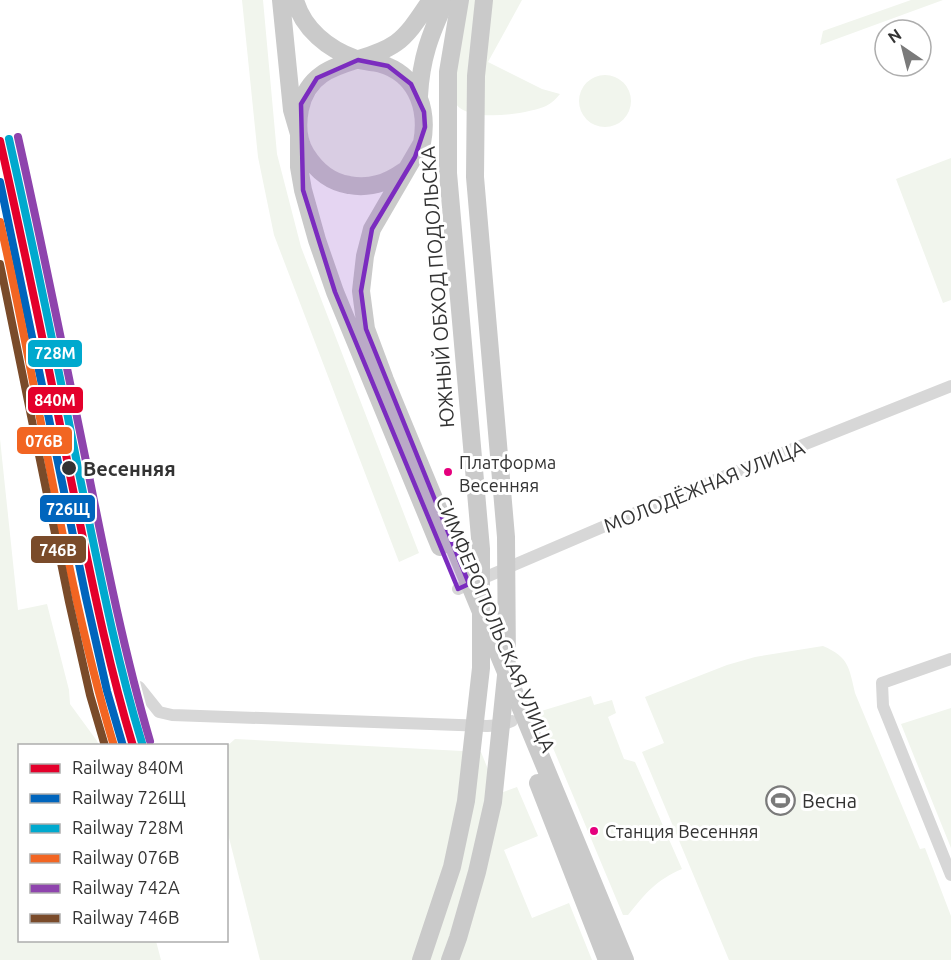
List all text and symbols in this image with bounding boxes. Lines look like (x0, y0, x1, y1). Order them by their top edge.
north arrow (873, 18, 933, 78)
text: N (884, 25, 904, 47)
street label: ЮЖНЫЙ ОБХОД ПОДОЛЬСКА (416, 145, 458, 429)
line badge: 728М (27, 339, 83, 368)
text: 728М (34, 344, 76, 362)
line badge: 840М (27, 386, 84, 414)
text: 840М (34, 391, 76, 409)
line badge: 076В (16, 426, 73, 455)
text: 076В (25, 432, 63, 450)
street label: МОЛОДЁЖНАЯ УЛИЦА (600, 435, 808, 537)
place label: Платформа Весенняя (459, 452, 556, 495)
place label: Весенняя (83, 457, 176, 480)
marker: Весенняя (60, 459, 78, 477)
marker: Платформа Весенняя (442, 466, 454, 478)
street label: СИМФЕРОПОЛЬСКАЯ УЛИЦА (431, 492, 561, 756)
line badge: 726Щ (39, 494, 96, 523)
text: 726Щ (46, 500, 90, 518)
line badge: 746В (30, 535, 87, 564)
text: 746В (39, 541, 77, 559)
legend (18, 744, 228, 942)
text: Railway 840М (72, 757, 184, 777)
sports icon: Весна (765, 784, 797, 816)
text: Railway 726Щ (72, 787, 186, 807)
place label: Весна (802, 789, 857, 812)
text: Railway 728М (72, 817, 184, 837)
place label: Станция Весенняя (605, 821, 758, 841)
marker: Станция Весенняя (588, 825, 600, 837)
text: Railway 076В (72, 847, 179, 867)
text: Railway 742А (72, 877, 180, 897)
text: Railway 746В (72, 907, 179, 927)

